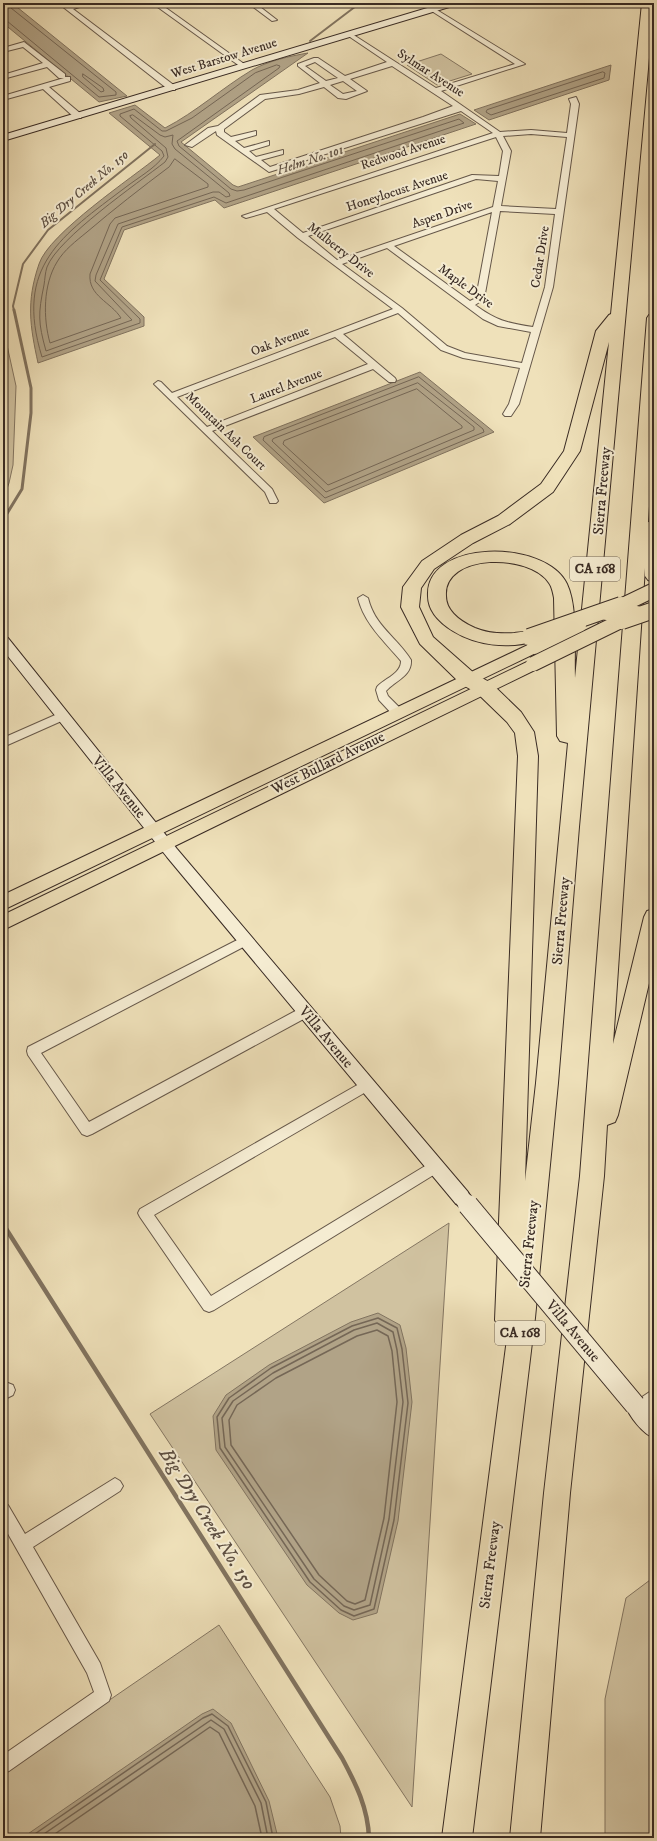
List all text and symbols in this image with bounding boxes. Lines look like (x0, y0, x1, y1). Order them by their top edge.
street label: West Barstow Avenue (168, 34, 279, 82)
street label: Sylmar Avenue (394, 45, 468, 101)
street label: Redwood Avenue (359, 131, 447, 173)
water label: Helm No. 101 (274, 142, 345, 179)
water label: Big Dry Creek No. 150 (35, 147, 132, 232)
street label: Honeylocust Avenue (344, 167, 450, 215)
street label: Aspen Drive (410, 196, 474, 232)
street label: Mulberry Drive (304, 219, 378, 281)
street label: Cedar Drive (527, 225, 553, 289)
street label: Maple Drive (435, 260, 497, 312)
street label: Oak Avenue (248, 323, 312, 359)
street label: Laurel Avenue (248, 365, 324, 407)
street label: Mountain Ash Court (182, 388, 270, 474)
street label: Sierra Freeway (589, 445, 615, 536)
road number: CA 168 (570, 557, 620, 581)
street label: West Bullard Avenue (267, 727, 388, 799)
street label: Villa Avenue (87, 751, 150, 822)
street label: Sierra Freeway (548, 875, 574, 966)
street label: Villa Avenue (294, 1001, 357, 1072)
street label: Sierra Freeway (515, 1198, 543, 1289)
street label: Villa Avenue (541, 1295, 604, 1366)
road number: CA 168 (495, 1321, 545, 1345)
water label: Big Dry Creek No. 150 (154, 1443, 260, 1594)
street label: Sierra Freeway (475, 1519, 505, 1610)

